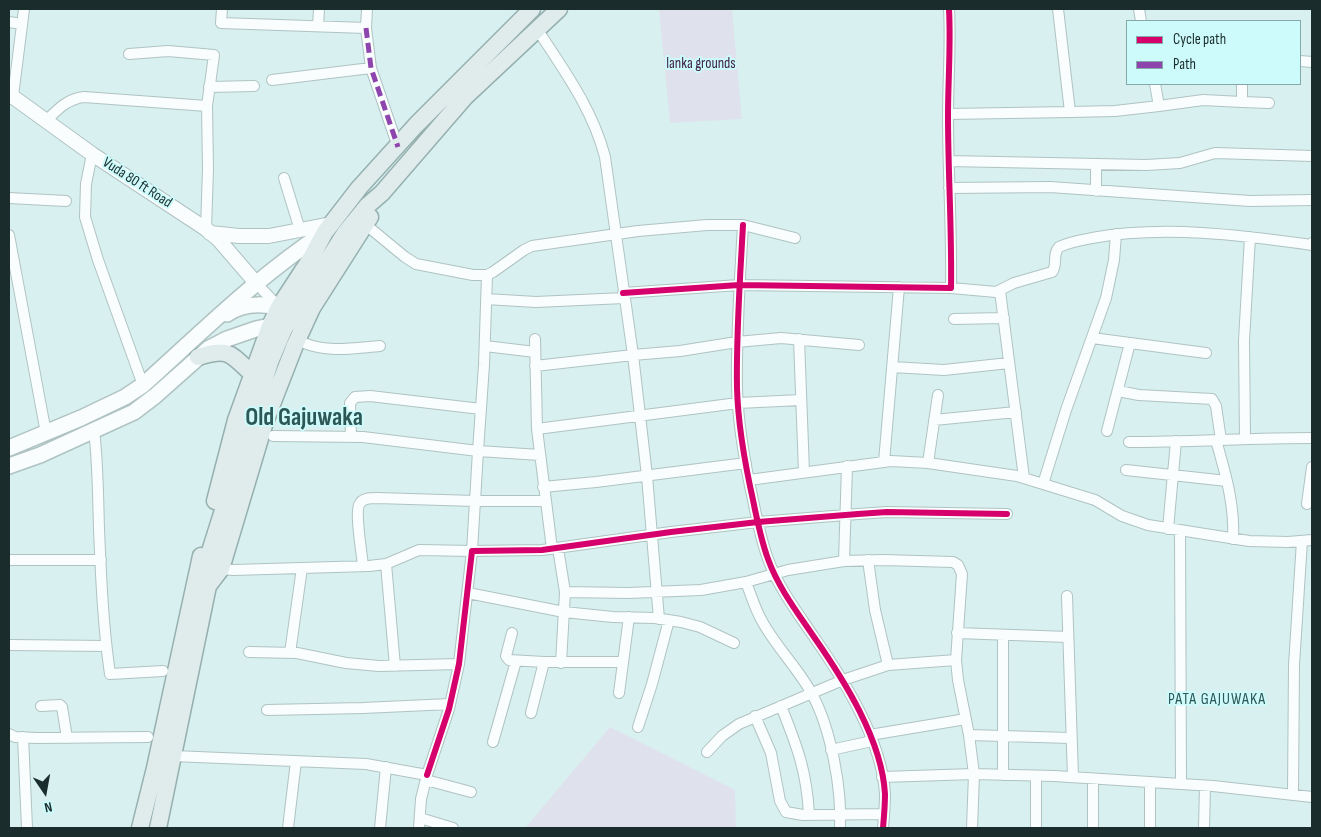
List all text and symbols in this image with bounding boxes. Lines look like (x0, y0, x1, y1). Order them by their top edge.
legend (1126, 20, 1301, 85)
text: Cycle path (1173, 30, 1226, 49)
park label: lanka grounds (666, 55, 736, 73)
text: Path (1173, 55, 1196, 74)
street label: Vuda 80 ft Road (99, 154, 175, 212)
district label: Old Gajuwaka (245, 404, 363, 434)
district label: PATA GAJUWAKA (1166, 690, 1268, 710)
north arrow (20, 767, 70, 817)
text: N (43, 798, 54, 816)

